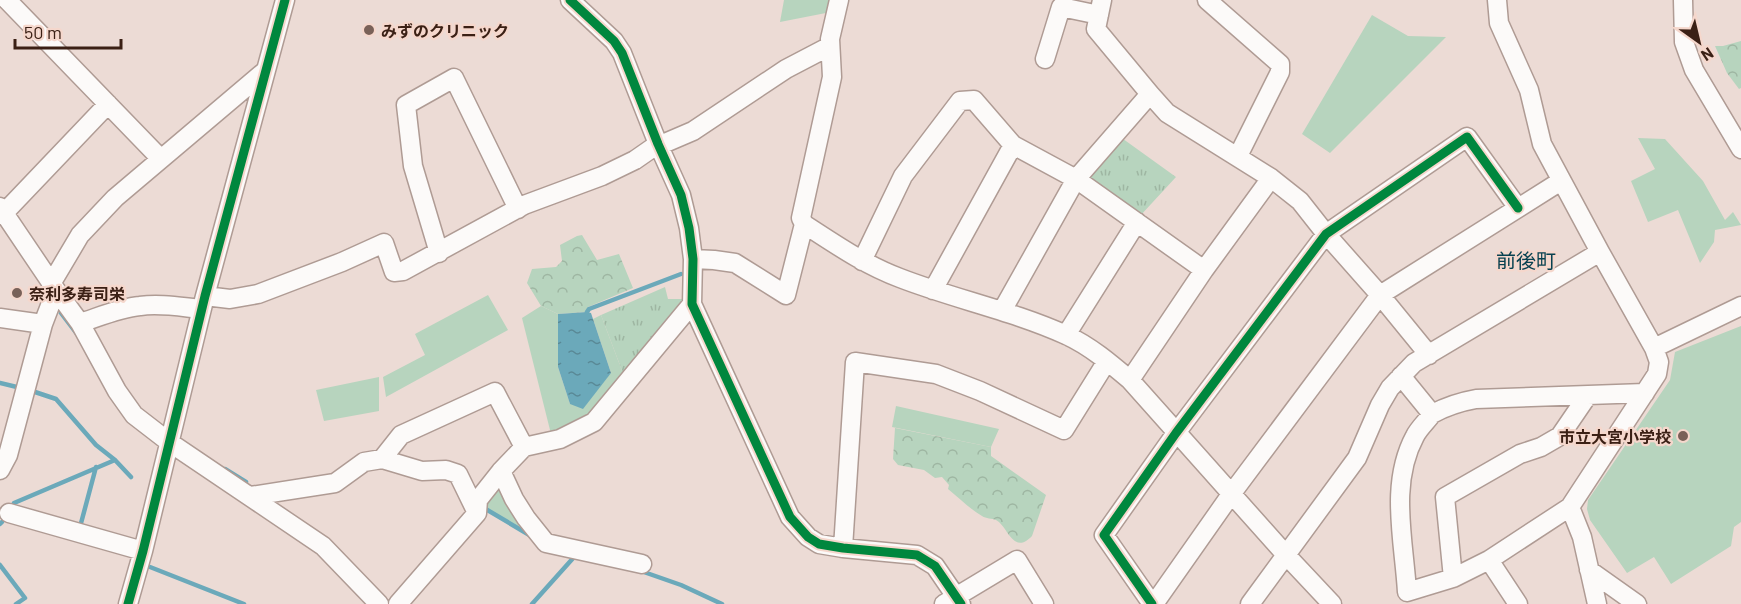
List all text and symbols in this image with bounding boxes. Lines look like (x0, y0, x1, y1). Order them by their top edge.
scale bar (15, 12, 122, 50)
north arrow (1669, 12, 1729, 72)
text: 50 m (24, 21, 62, 43)
place label: みずのクリニック (381, 21, 509, 40)
marker: みずのクリニック (362, 23, 376, 37)
text: N (1698, 44, 1717, 66)
district label: 前後町 (1496, 248, 1556, 272)
place label: 奈利多寿司栄 (29, 284, 125, 303)
marker: 奈利多寿司栄 (10, 286, 24, 300)
place label: 市立大宮小学校 (1559, 427, 1671, 446)
marker: 市立大宮小学校 (1676, 429, 1690, 443)

